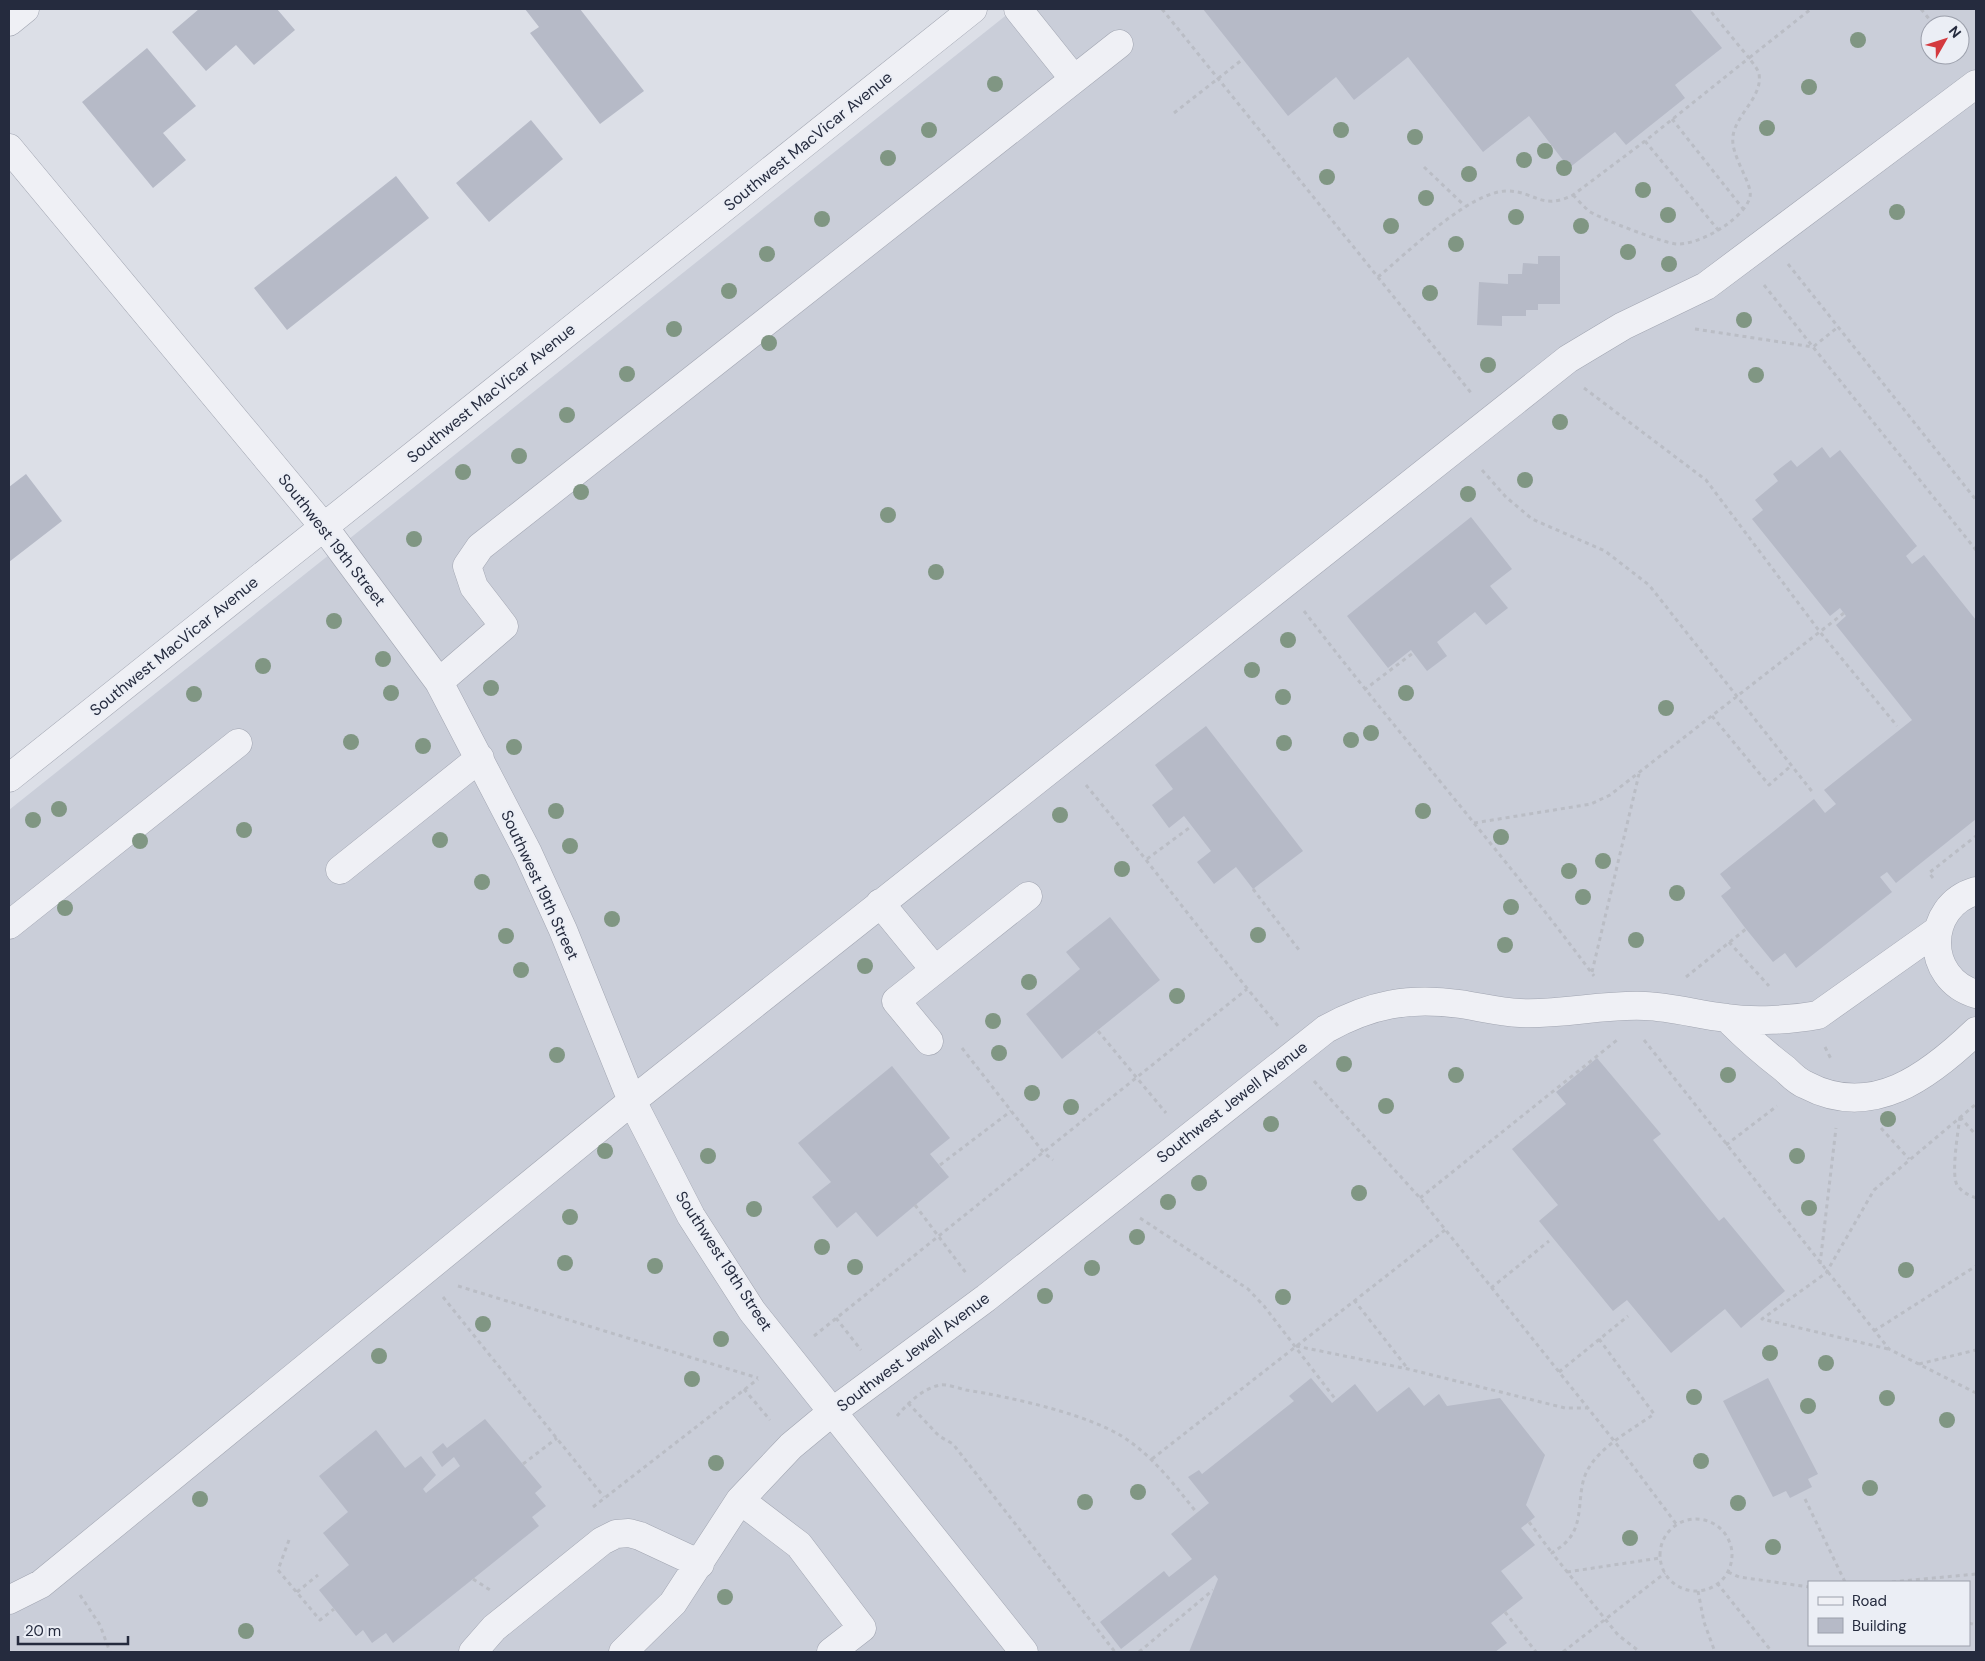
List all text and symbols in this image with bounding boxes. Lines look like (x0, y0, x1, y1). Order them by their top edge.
north arrow (1920, 15, 1970, 65)
text: N (1945, 22, 1965, 41)
street label: Southwest MacVicar Avenue (719, 66, 897, 216)
street label: Southwest MacVicar Avenue (402, 318, 580, 468)
street label: Southwest 19th Street (274, 469, 390, 611)
street label: Southwest MacVicar Avenue (85, 571, 263, 721)
street label: Southwest 19th Street (496, 807, 584, 963)
street label: Southwest Jewell Avenue (1152, 1036, 1312, 1168)
street label: Southwest 19th Street (671, 1187, 777, 1335)
street label: Southwest Jewell Avenue (832, 1288, 994, 1416)
legend (1808, 1581, 1970, 1646)
text: Road (1852, 1591, 1887, 1611)
scale bar (18, 1614, 128, 1646)
text: Building (1852, 1616, 1907, 1636)
text: 20 m (25, 1621, 61, 1641)

